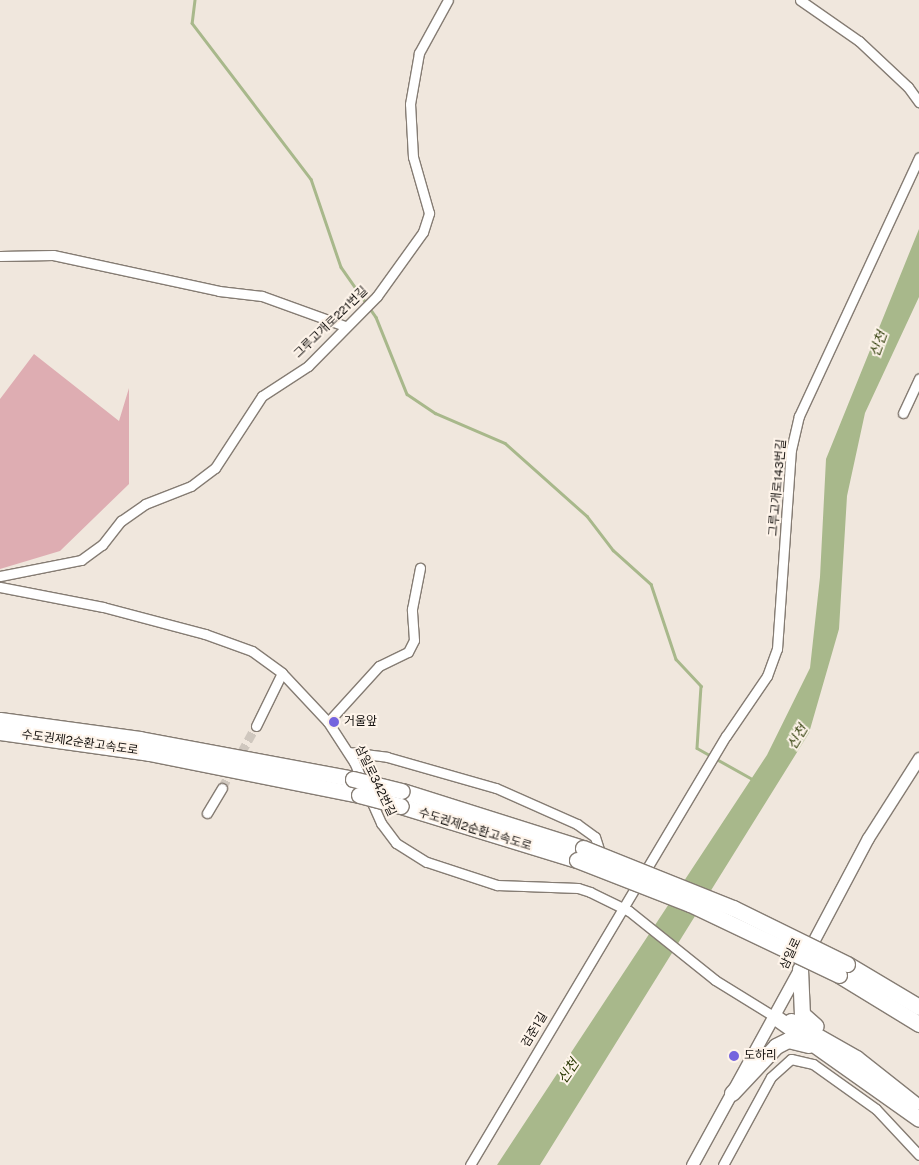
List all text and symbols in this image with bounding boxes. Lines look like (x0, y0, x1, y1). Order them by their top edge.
street label: 그루고개로221번길 (291, 284, 371, 362)
water label: 신천 (866, 329, 890, 359)
street label: 그루고개로143번길 (767, 439, 789, 537)
place label: 거울앞 (344, 715, 377, 729)
marker: 거울앞 (328, 716, 340, 728)
water label: 신천 (783, 722, 811, 752)
street label: 수도권제2순환고속도로 (21, 728, 139, 758)
street label: 삼일로342번길 (352, 743, 398, 819)
street label: 수도권제2순환고속도로 (417, 806, 533, 854)
street label: 삼일로 (777, 936, 805, 972)
street label: 검준1길 (519, 1010, 551, 1050)
place label: 도하리 (744, 1049, 777, 1063)
marker: 도하리 (728, 1050, 740, 1062)
water label: 신천 (554, 1056, 582, 1086)

